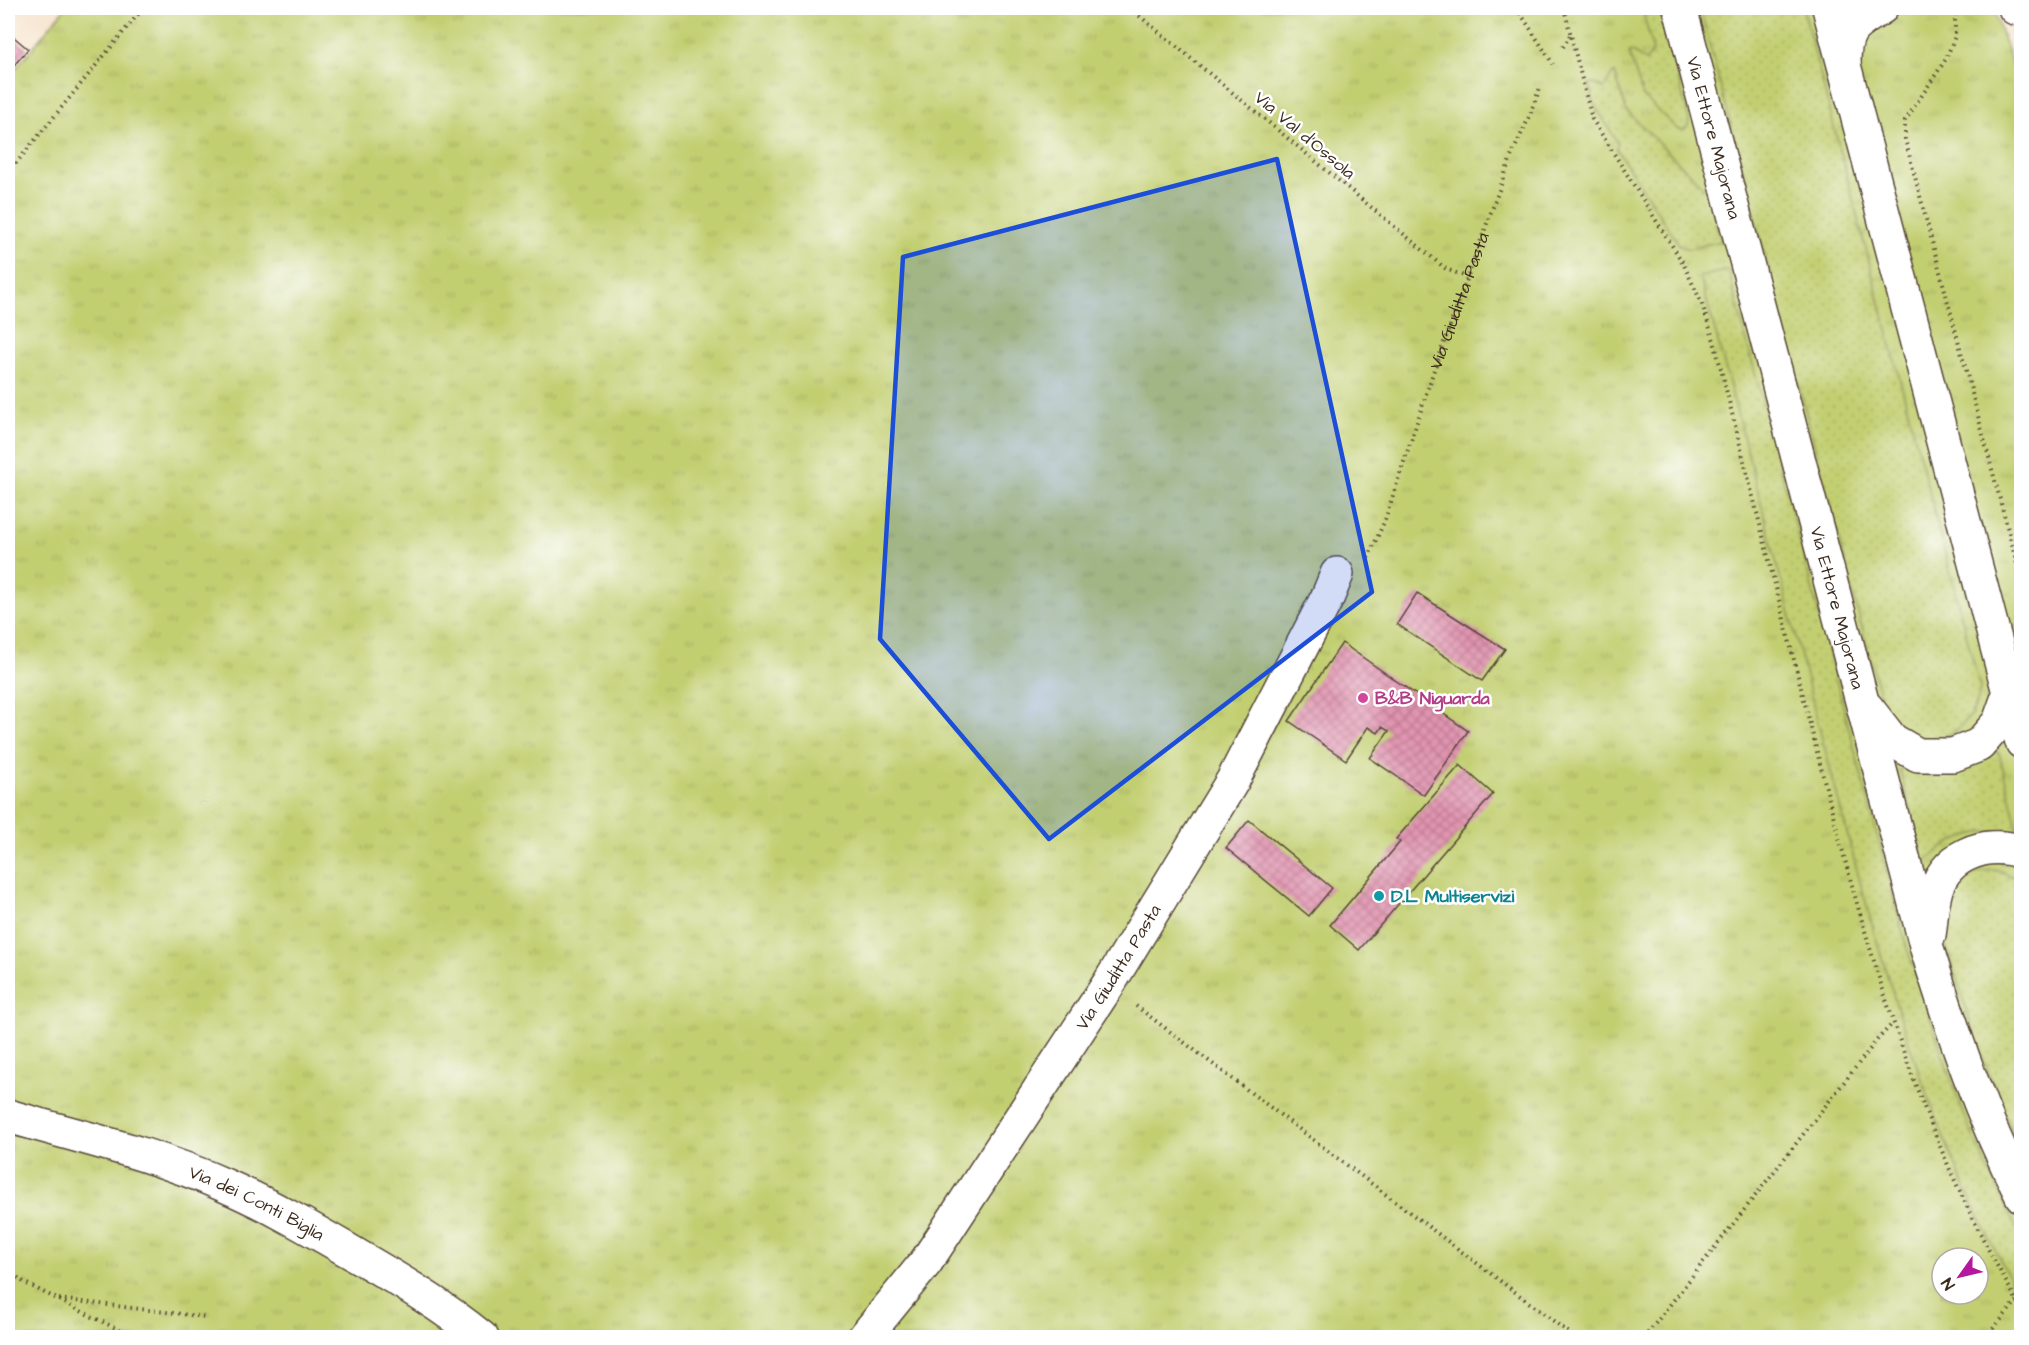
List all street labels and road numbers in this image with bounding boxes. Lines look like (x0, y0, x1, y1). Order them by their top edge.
street label: Via Ettore Majorana (1680, 54, 1747, 222)
street label: Via Val d'Ossola (1249, 86, 1361, 185)
street label: Via Giuditta Pasta (1423, 229, 1496, 373)
street label: Via Ettore Majorana (1804, 524, 1870, 692)
street label: Via Giuditta Pasta (1070, 900, 1167, 1035)
street label: Via dei Conti Biglia (185, 1160, 329, 1247)

